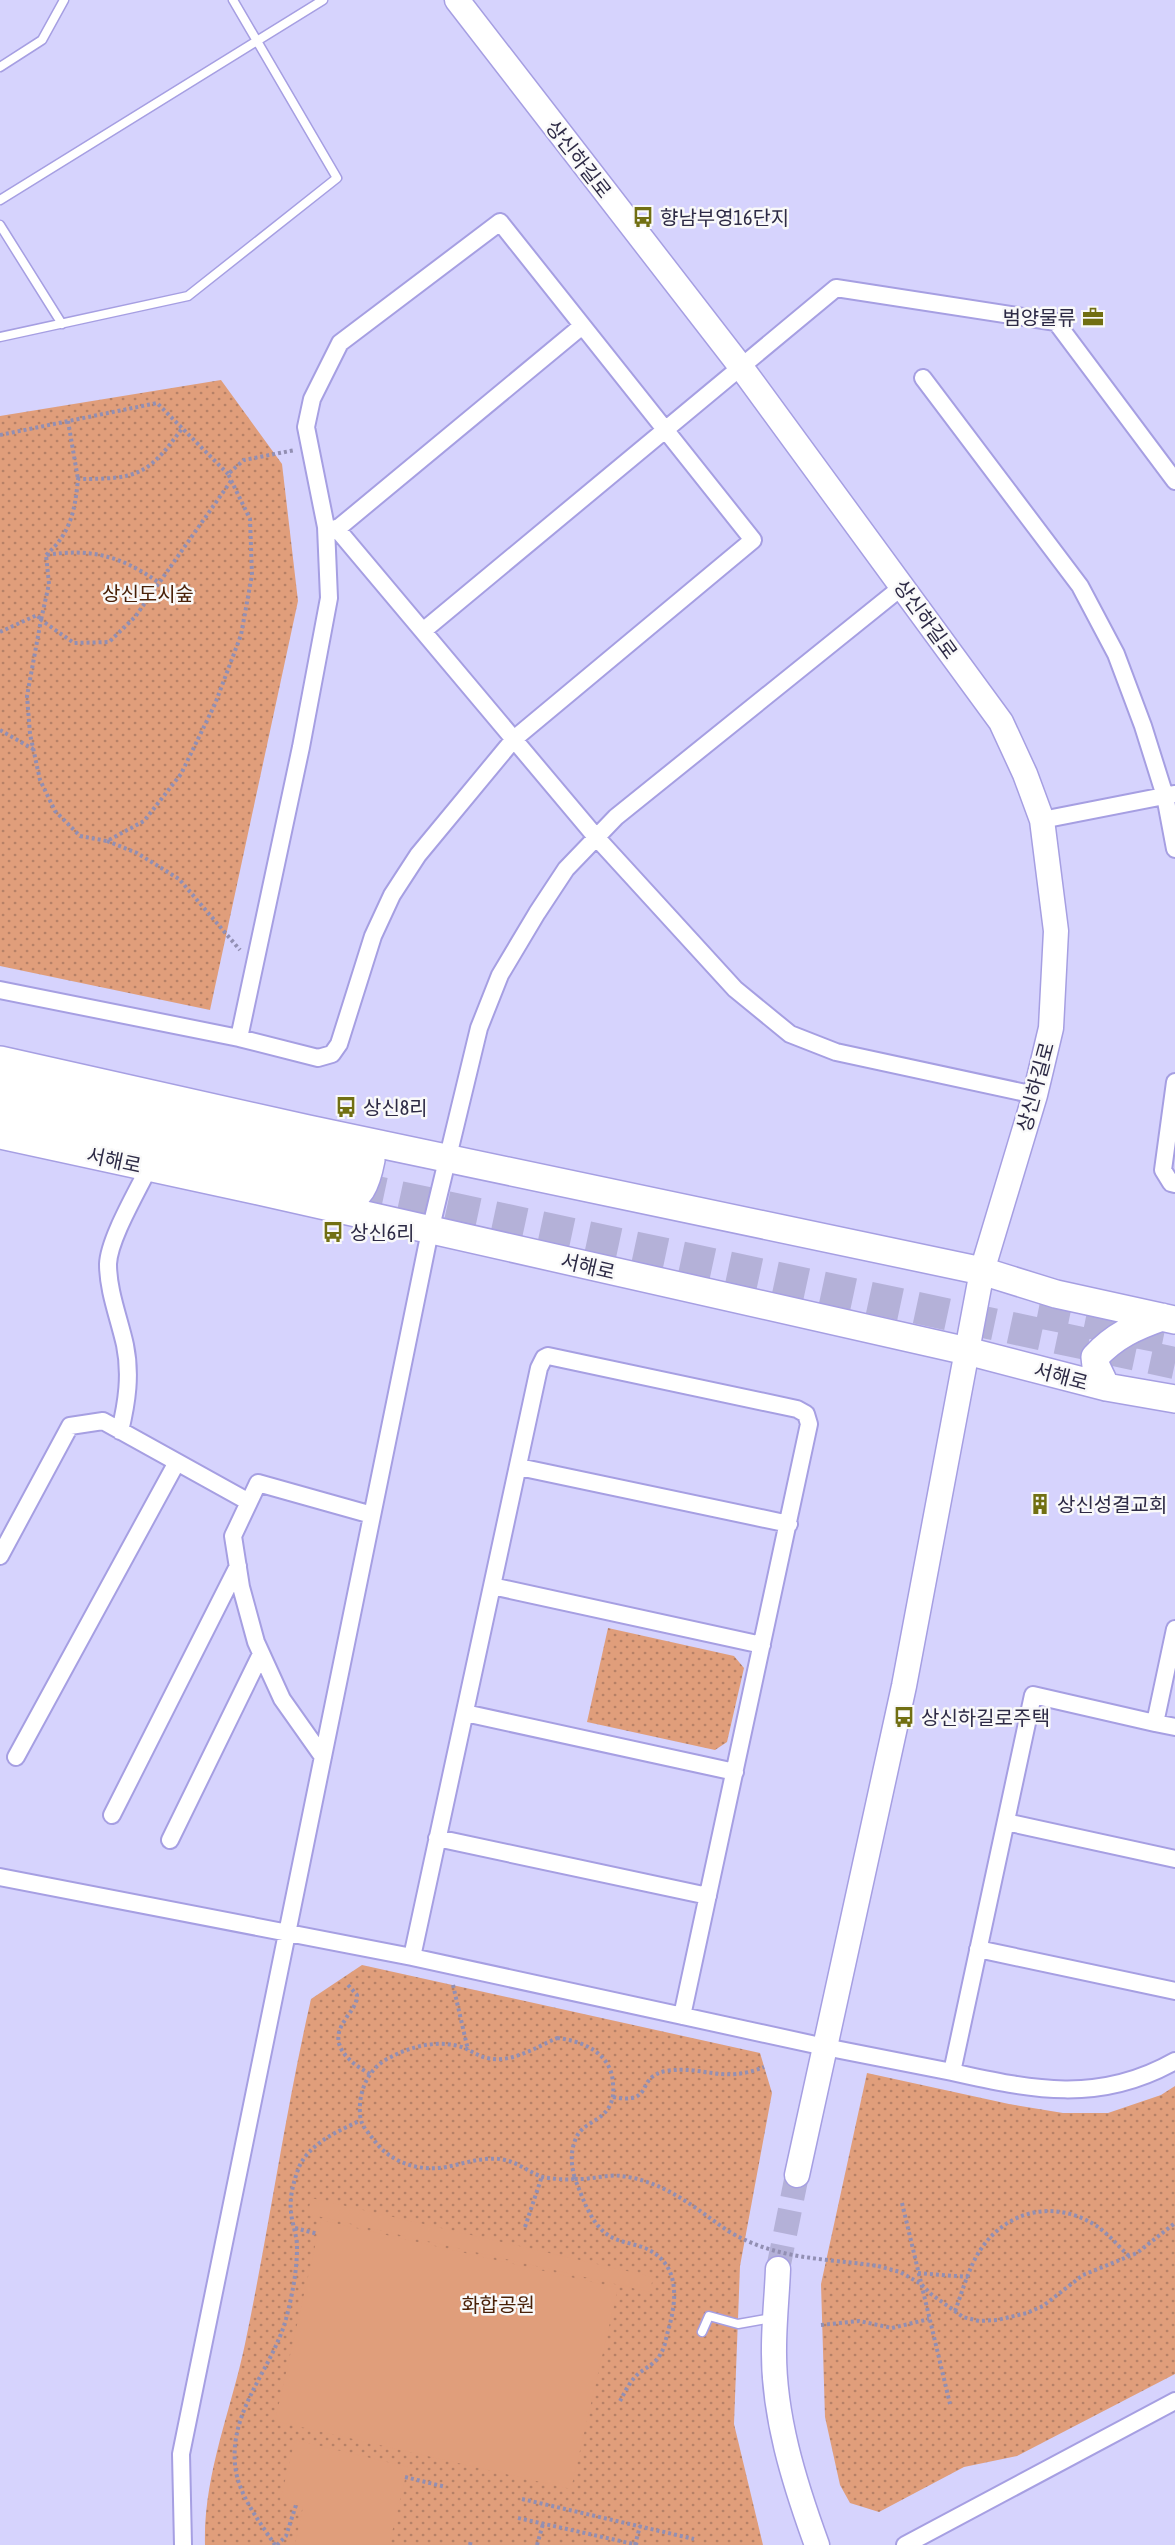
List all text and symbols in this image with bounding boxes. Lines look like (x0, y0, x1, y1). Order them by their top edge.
street label: 상신하길로 (542, 116, 616, 202)
bus stop icon: 향남부영16단지 (631, 205, 655, 229)
place label: 향남부영16단지 (660, 206, 789, 229)
office icon: 범양물류 (1081, 305, 1105, 329)
place label: 범양물류 (1002, 306, 1076, 329)
street label: 상신하길로 (890, 575, 962, 663)
park label: 상신도시숲 (102, 582, 194, 605)
street label: 상신하길로 (1012, 1040, 1058, 1134)
bus stop icon: 상신8리 (334, 1095, 358, 1119)
place label: 상신8리 (363, 1096, 428, 1119)
street label: 서해로 (85, 1143, 143, 1177)
bus stop icon: 상신6리 (321, 1220, 345, 1244)
place label: 상신6리 (350, 1221, 415, 1244)
street label: 서해로 (559, 1249, 617, 1283)
street label: 서해로 (1031, 1358, 1091, 1394)
building icon: 상신성결교회 (1028, 1492, 1052, 1516)
place label: 상신성결교회 (1057, 1493, 1167, 1516)
bus stop icon: 상신하길로주택 (892, 1705, 916, 1729)
place label: 상신하길로주택 (921, 1706, 1050, 1729)
park label: 화합공원 (461, 2293, 535, 2316)

